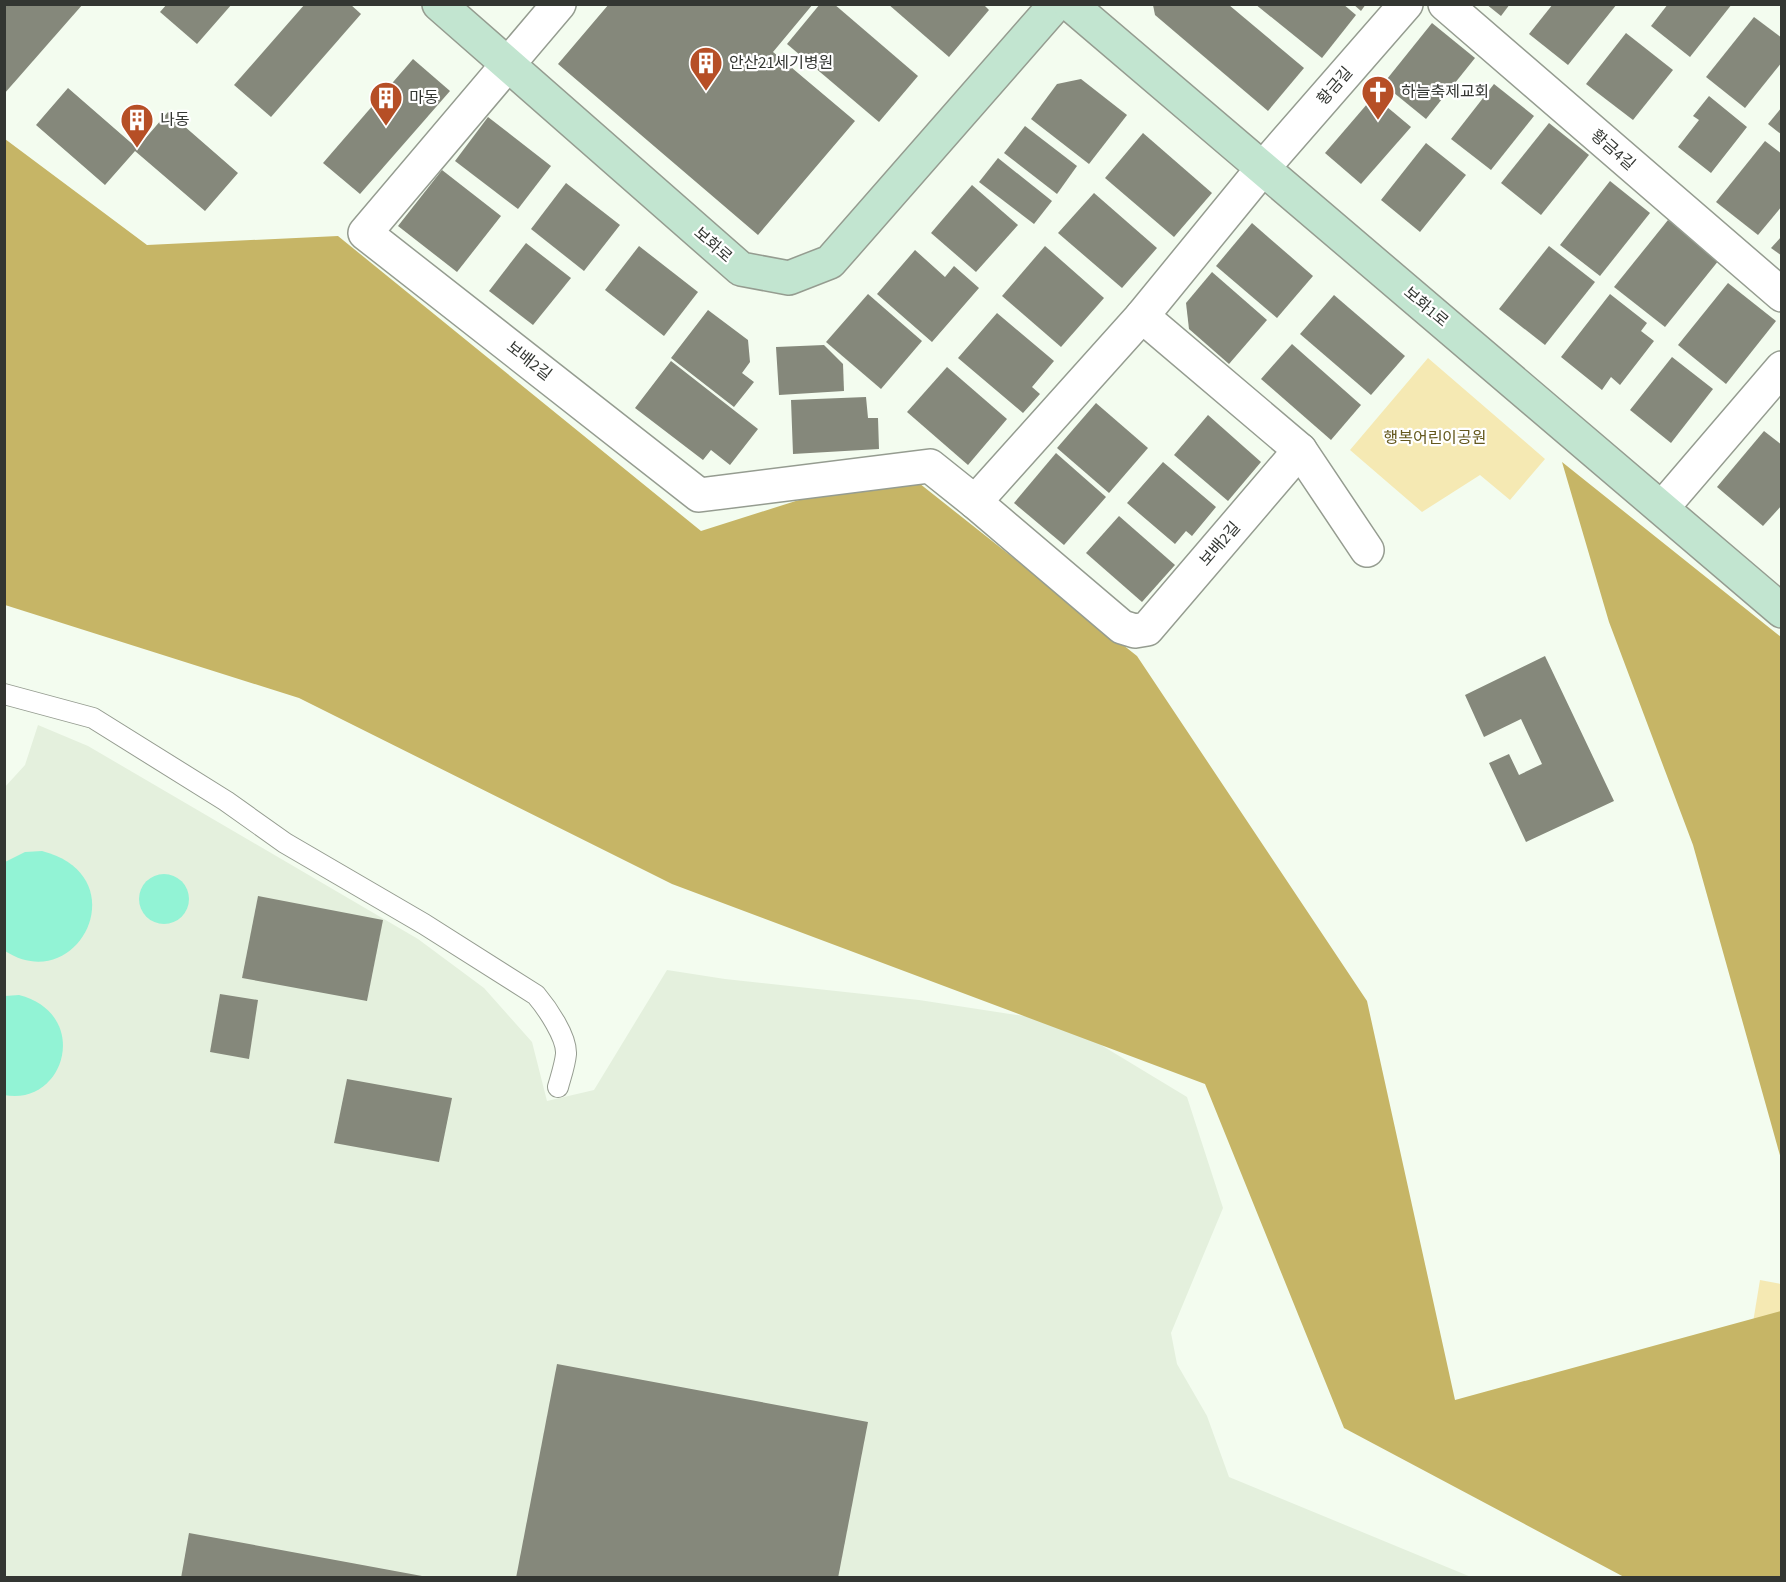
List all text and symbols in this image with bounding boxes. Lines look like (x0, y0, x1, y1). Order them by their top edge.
building icon: 안산21세기병원 (688, 45, 724, 92)
place label: 안산21세기병원 (729, 52, 833, 74)
street label: 황금길 (1312, 62, 1358, 110)
church icon: 하늘축제교회 (1360, 74, 1396, 121)
building icon: 마동 (368, 80, 404, 127)
place label: 하늘축제교회 (1401, 81, 1489, 103)
place label: 마동 (409, 87, 439, 109)
building icon: 나동 (119, 102, 155, 149)
place label: 나동 (160, 109, 190, 131)
street label: 황금4길 (1586, 125, 1640, 175)
street label: 보화로 (689, 222, 737, 268)
street label: 보화1로 (1399, 282, 1453, 332)
street label: 보배2길 (502, 336, 556, 386)
park label: 행복어린이공원 (1383, 427, 1487, 449)
street label: 보배2길 (1195, 517, 1245, 571)

